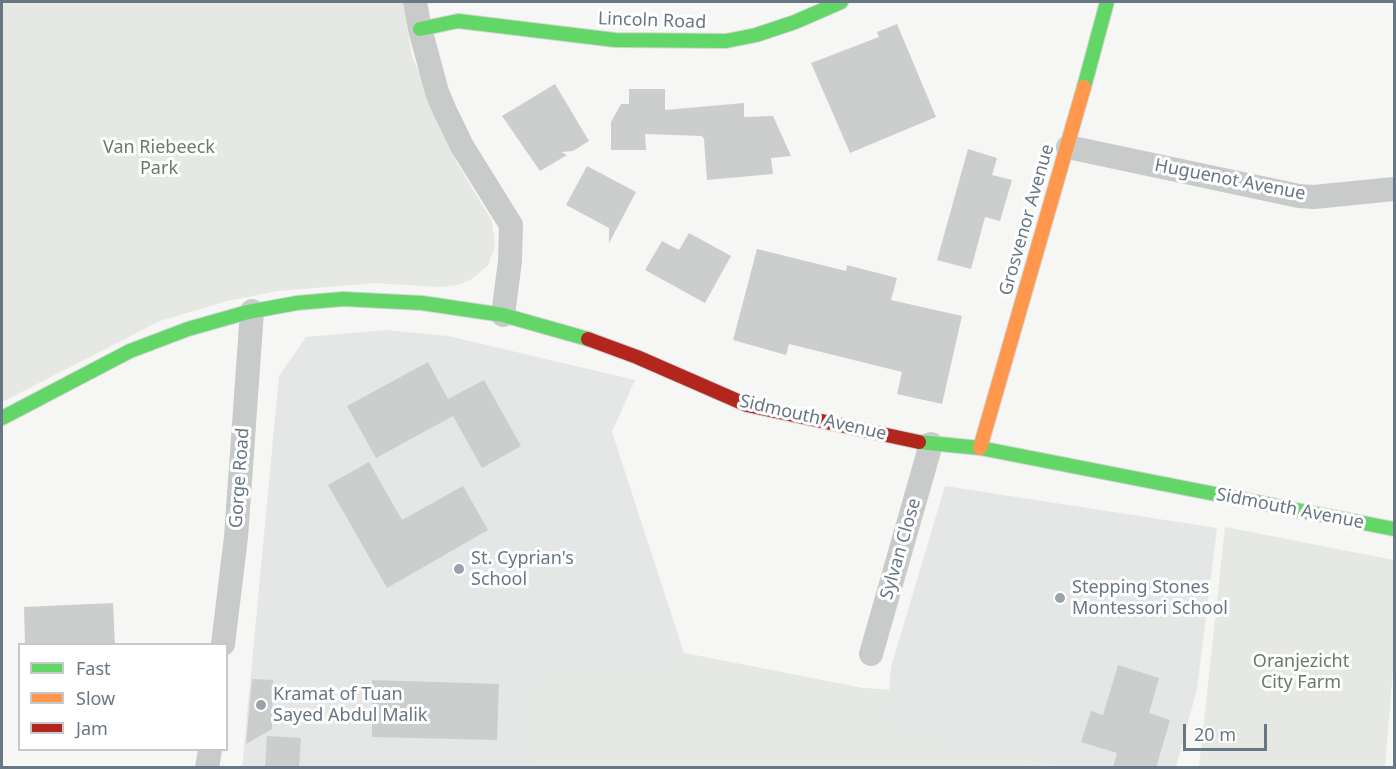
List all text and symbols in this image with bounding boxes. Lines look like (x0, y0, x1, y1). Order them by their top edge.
street label: Lincoln Road (597, 8, 707, 34)
park label: Van Riebeeck Park (103, 137, 215, 180)
street label: Grosvenor Avenue (995, 142, 1059, 298)
street label: Huguenot Avenue (1153, 155, 1307, 205)
street label: Sidmouth Avenue (738, 391, 888, 445)
street label: Gorge Road (226, 427, 254, 529)
street label: Sidmouth Avenue (1214, 484, 1366, 534)
street label: Sylvan Close (876, 496, 926, 602)
place label: St. Cyprian's School (471, 548, 574, 590)
marker: St. Cyprian's School (452, 562, 466, 576)
place label: Stepping Stones Montessori School (1072, 577, 1228, 620)
marker: Stepping Stones Montessori School (1053, 591, 1067, 605)
legend (18, 643, 228, 751)
park label: Oranjezicht City Farm (1253, 651, 1349, 694)
text: Fast (76, 656, 111, 680)
place label: Kramat of Tuan Sayed Abdul Malik (273, 684, 427, 726)
text: Slow (76, 686, 115, 710)
marker: Kramat of Tuan Sayed Abdul Malik (254, 698, 268, 712)
scale bar (1186, 712, 1270, 750)
text: Jam (76, 716, 108, 740)
text: 20 m (1194, 722, 1236, 746)

